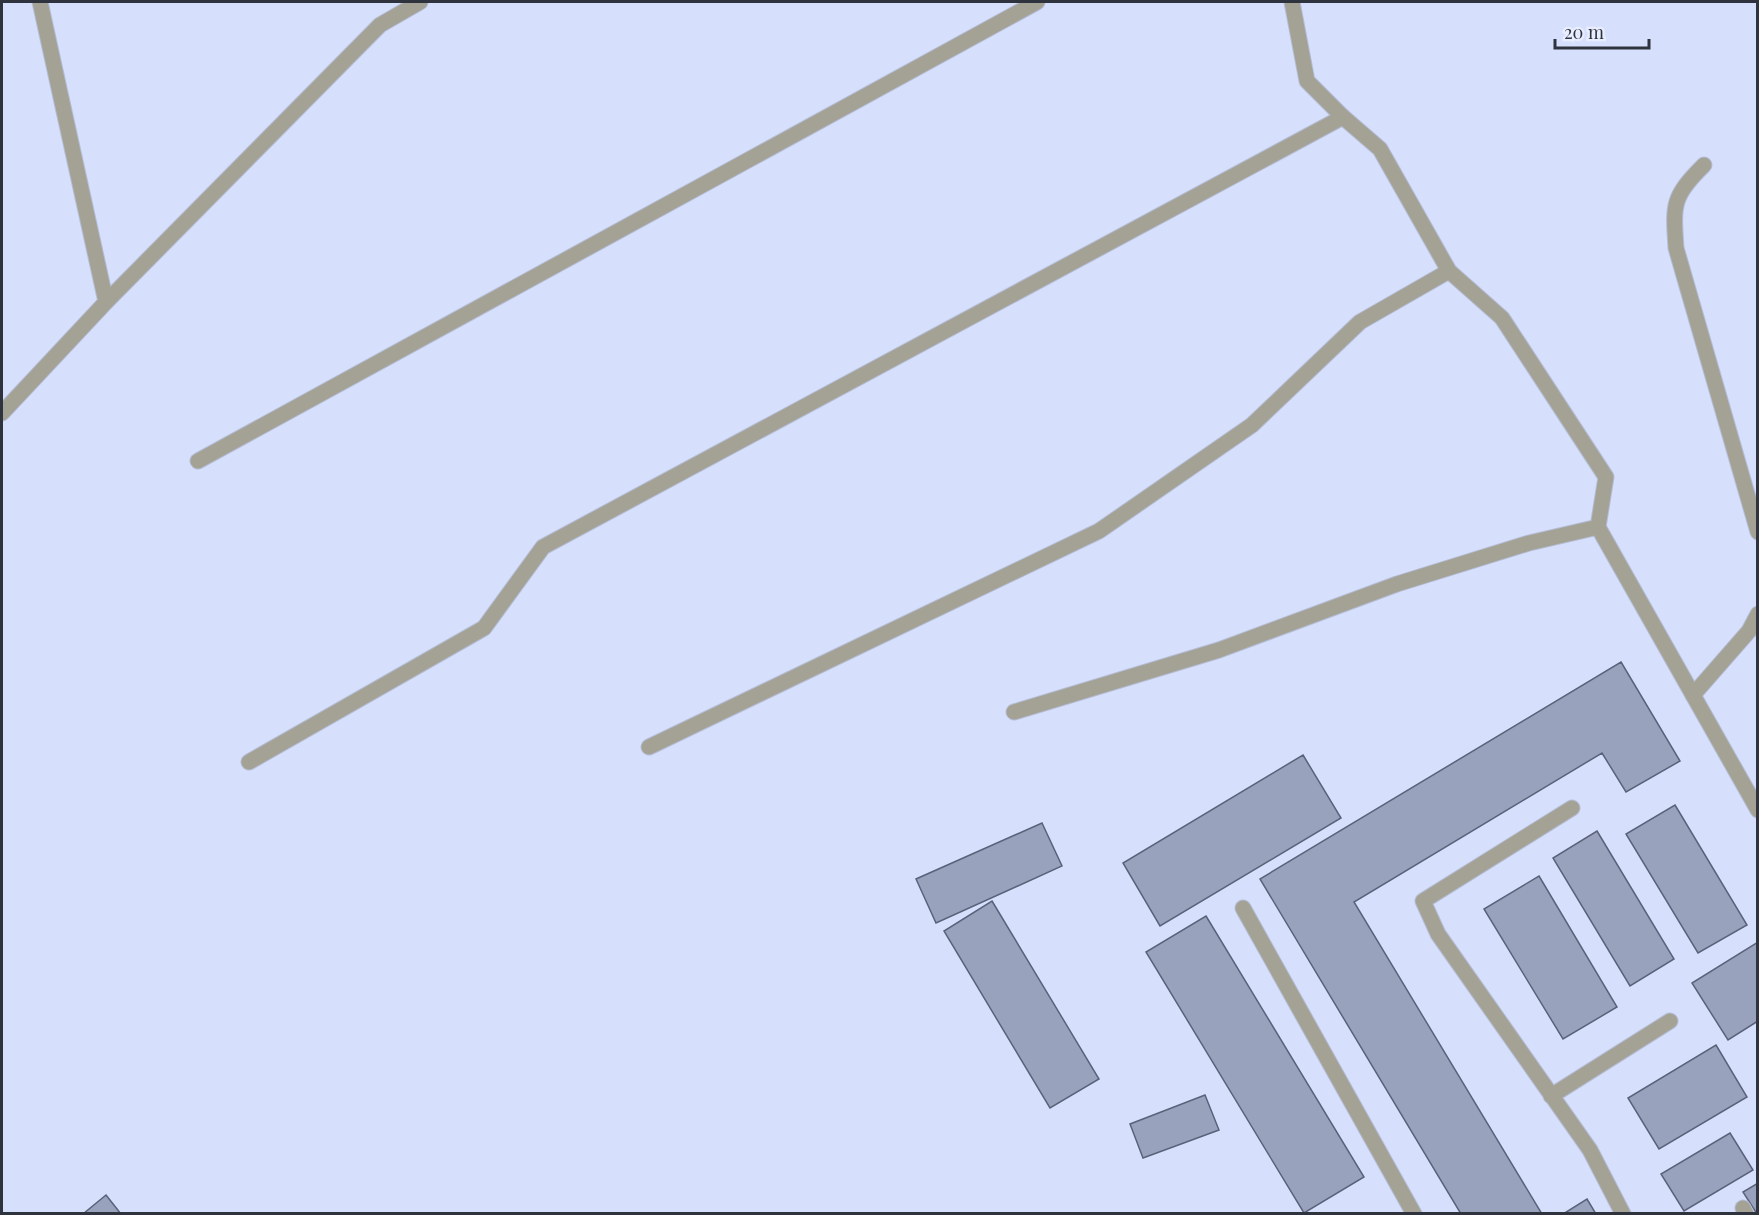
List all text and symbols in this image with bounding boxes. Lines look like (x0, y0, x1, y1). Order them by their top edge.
scale bar (1555, 12, 1650, 50)
text: 20 m (1564, 20, 1604, 44)

